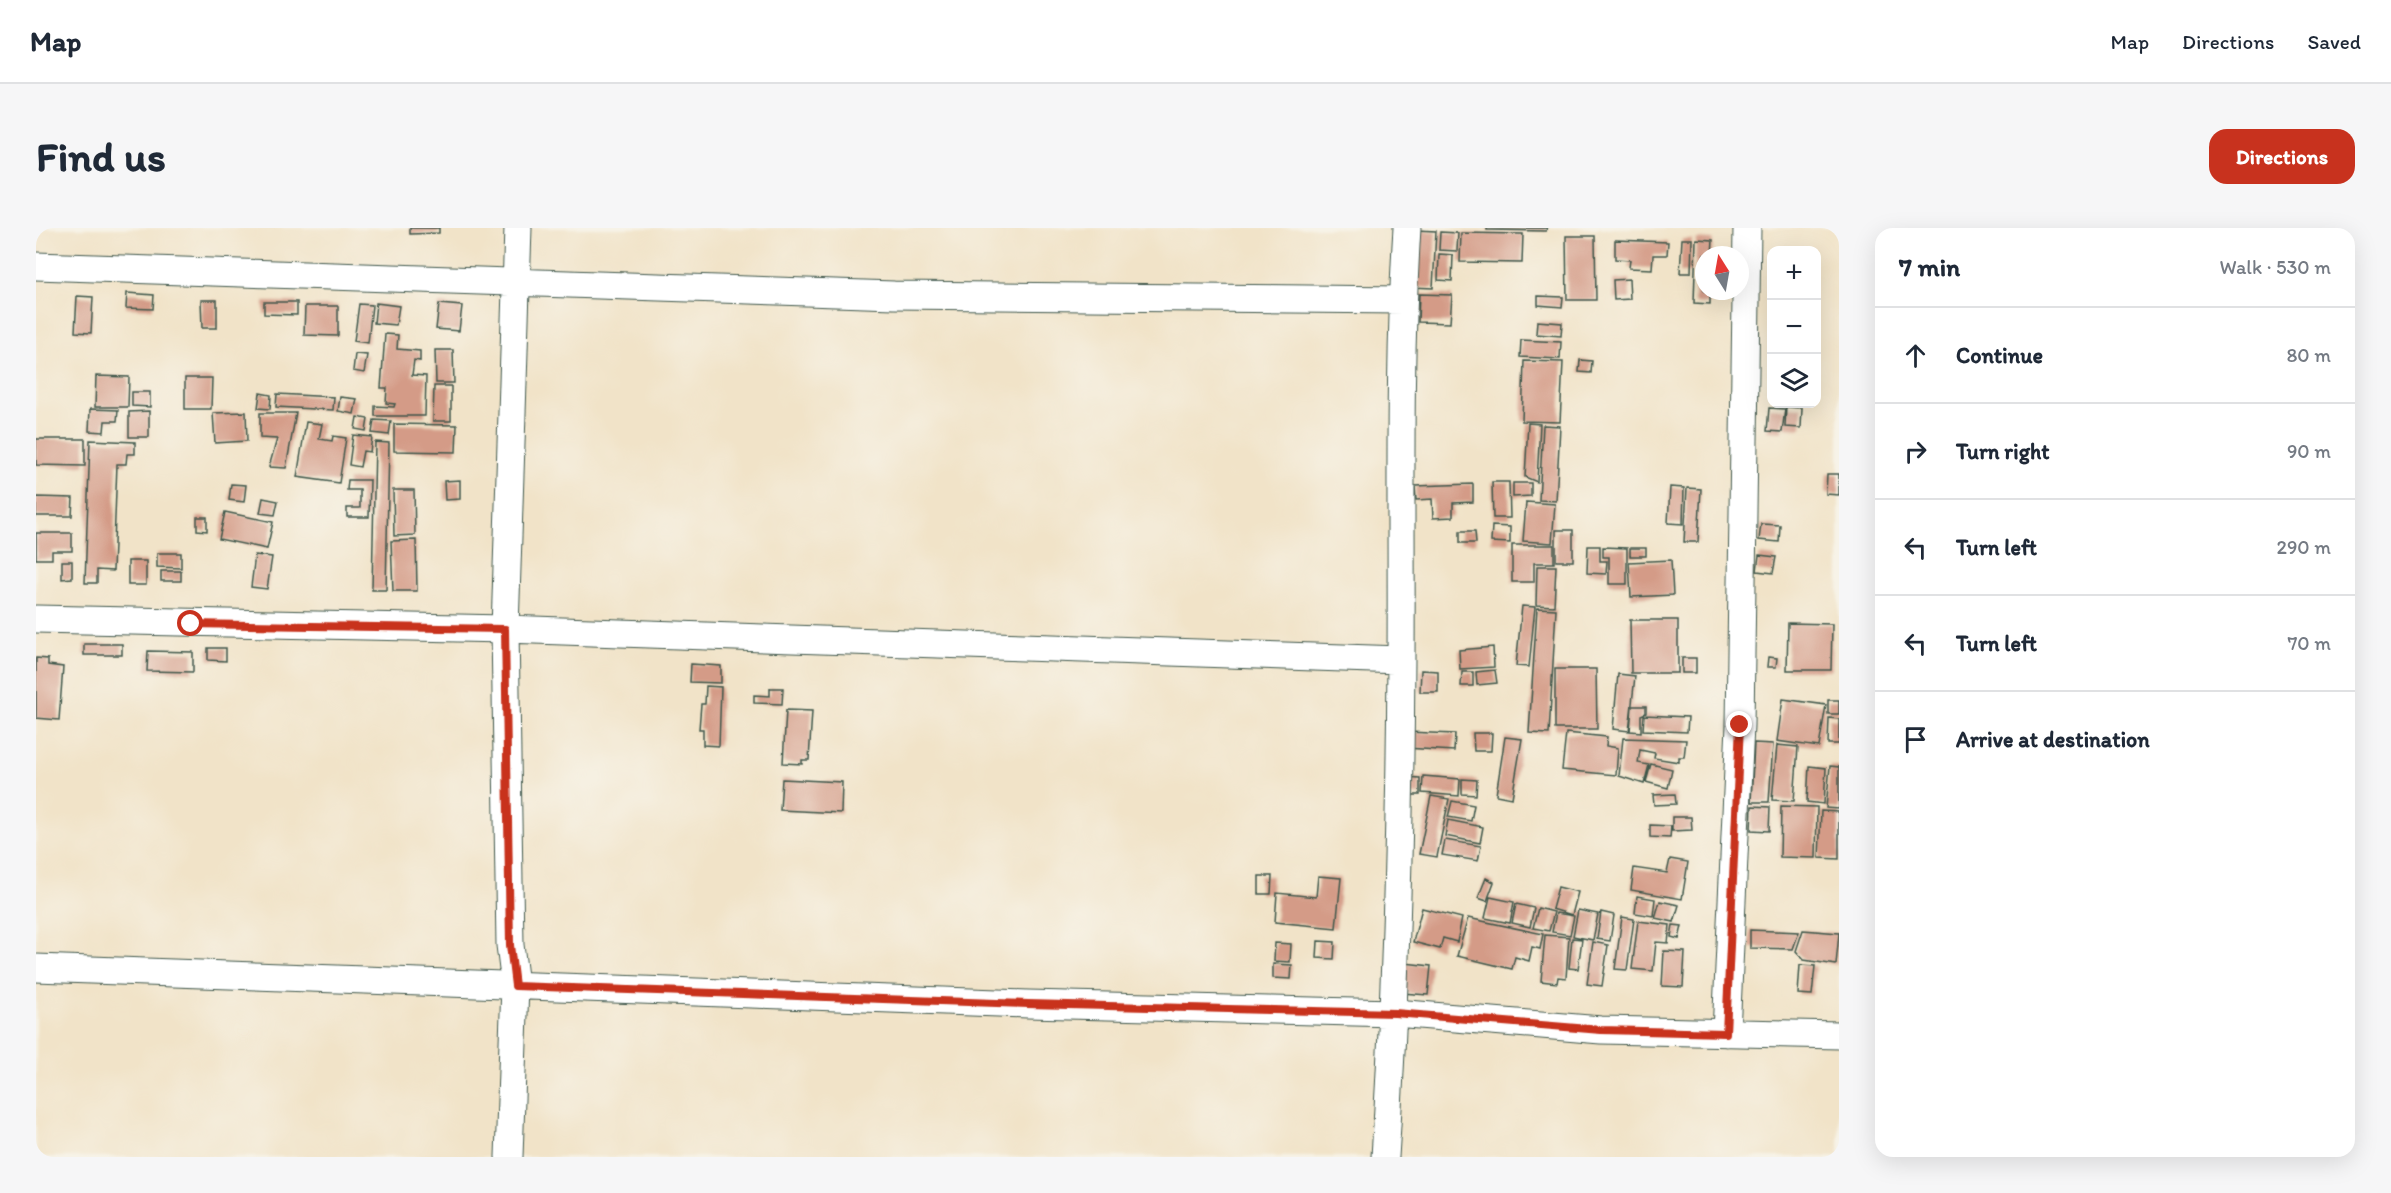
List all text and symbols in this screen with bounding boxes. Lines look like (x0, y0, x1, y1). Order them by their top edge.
text: Map (30, 24, 81, 58)
text: Map (2111, 29, 2149, 54)
text: Directions (2182, 29, 2274, 54)
text: Saved (2307, 29, 2361, 54)
button: Directions (2209, 129, 2355, 184)
text: Find us (36, 131, 166, 182)
north arrow (1695, 246, 1749, 300)
map controls (1767, 246, 1821, 408)
button: + (1767, 246, 1821, 300)
text: 7 min (1899, 251, 1960, 283)
text: Walk · 530 m (2220, 255, 2331, 279)
button: − (1767, 300, 1821, 354)
icon: ahead (1899, 339, 1932, 372)
text: Continue (1956, 342, 2043, 369)
text: 80 m (2286, 343, 2331, 367)
button: layers (1767, 354, 1821, 408)
icon: right (1899, 435, 1932, 468)
text: Turn right (1956, 438, 2050, 465)
text: 90 m (2287, 439, 2331, 463)
icon: left (1899, 531, 1932, 564)
text: Turn left (1956, 534, 2037, 561)
text: 290 m (2276, 535, 2331, 559)
route start (177, 610, 203, 636)
icon: left (1899, 627, 1932, 660)
text: Turn left (1956, 630, 2037, 657)
text: 70 m (2287, 631, 2331, 655)
route end (1726, 711, 1752, 737)
icon: arrive (1899, 723, 1932, 756)
text: Arrive at destination (1956, 726, 2150, 753)

